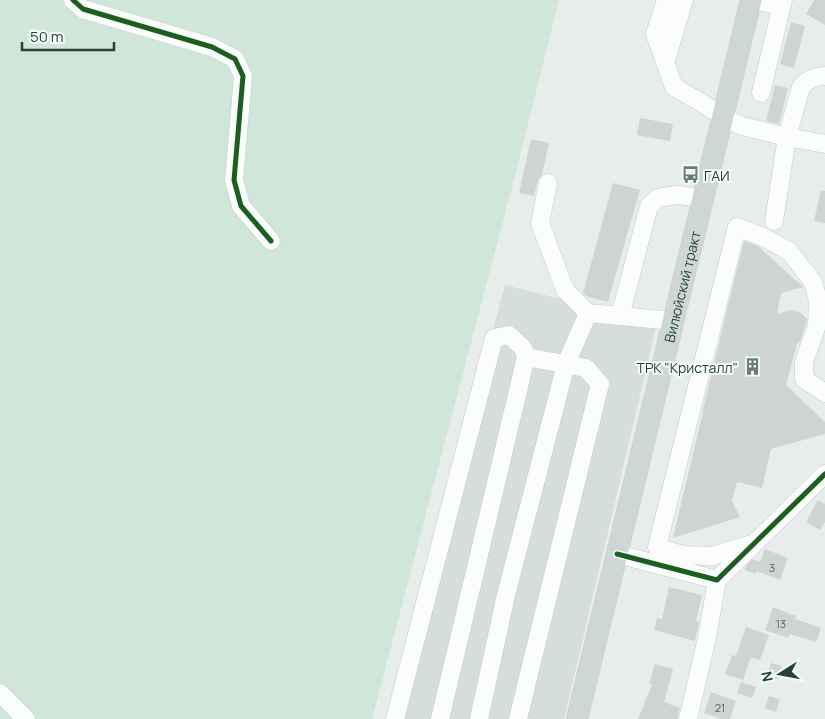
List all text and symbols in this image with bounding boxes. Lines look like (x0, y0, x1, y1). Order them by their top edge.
scale bar (22, 20, 115, 52)
text: 50 m (30, 26, 64, 47)
bus stop icon: ГАИ (680, 165, 700, 185)
place label: ГАИ (704, 166, 730, 185)
street label: Вилюйский тракт (659, 229, 704, 344)
building icon: ТРК "Кристалл" (742, 357, 762, 377)
place label: ТРК "Кристалл" (637, 358, 738, 377)
house number: 3 (769, 560, 775, 575)
house number: 13 (776, 616, 786, 631)
north arrow (755, 649, 805, 699)
text: N (756, 670, 777, 683)
house number: 21 (715, 700, 725, 715)

